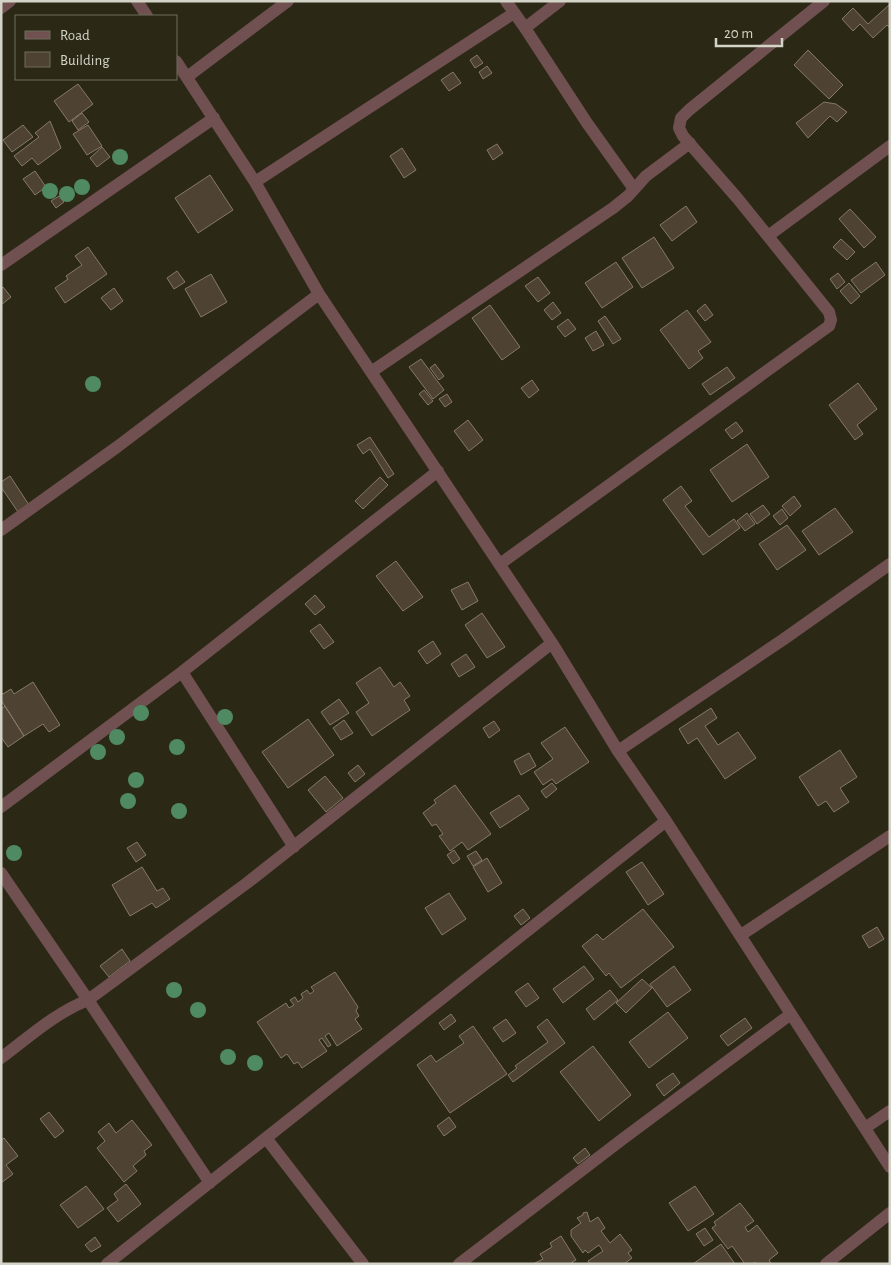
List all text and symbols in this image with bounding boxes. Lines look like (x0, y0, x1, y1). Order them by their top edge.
legend (15, 15, 178, 80)
scale bar (716, 15, 782, 47)
text: 20 m (724, 26, 753, 41)
text: Road (60, 28, 90, 43)
text: Building (60, 53, 110, 68)

